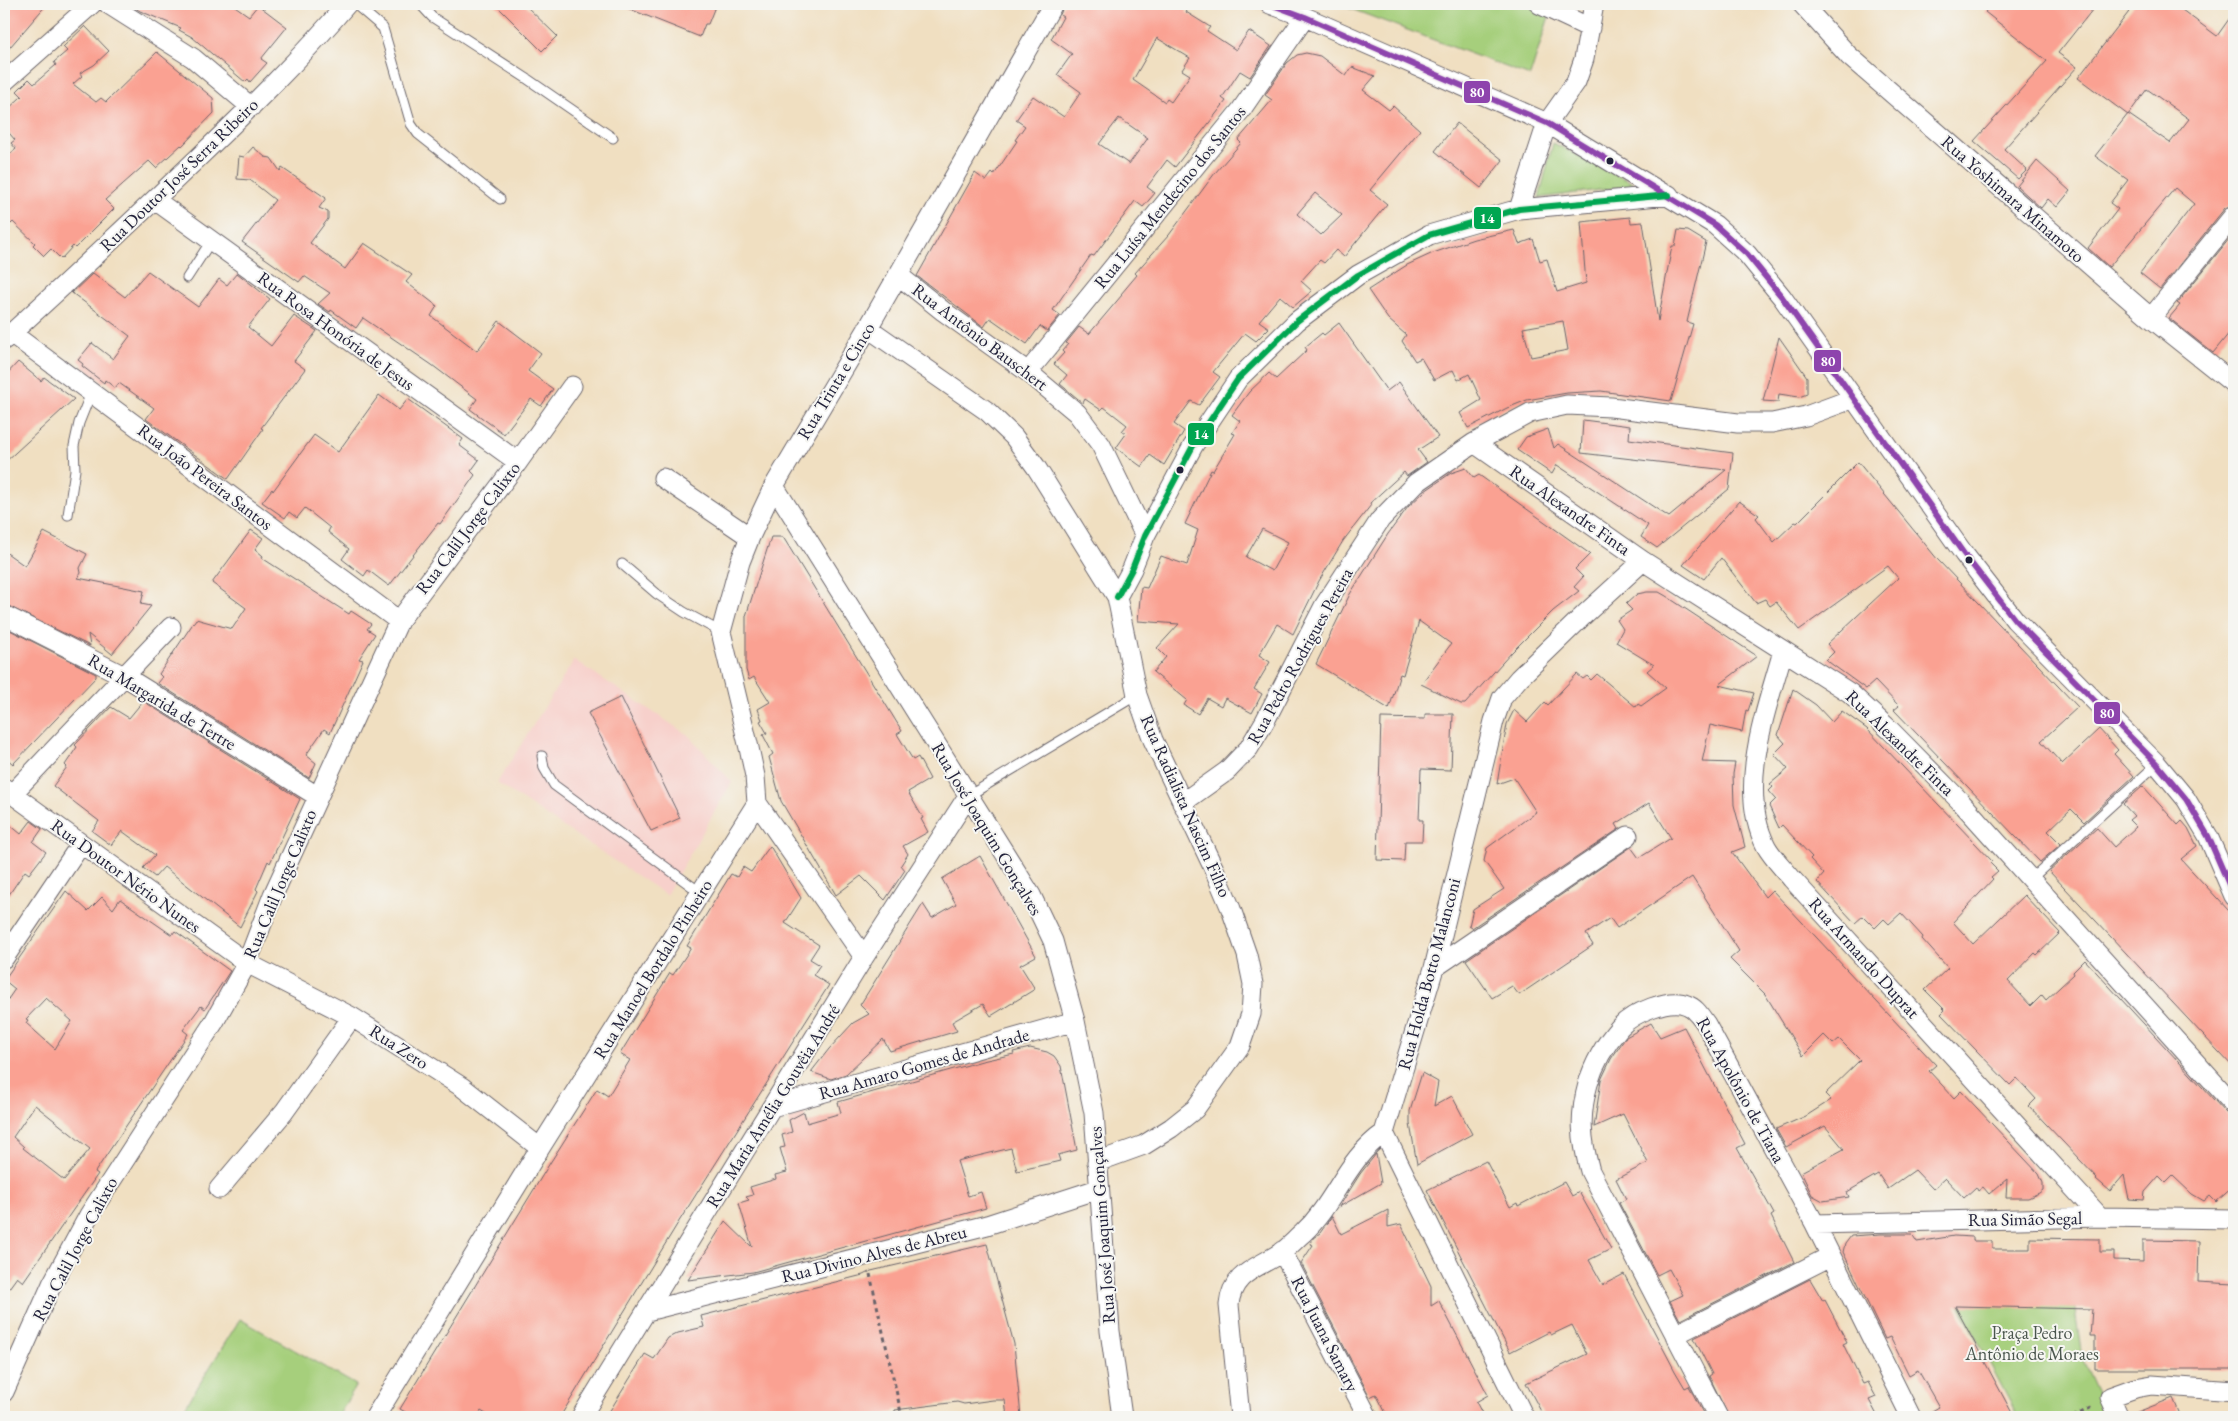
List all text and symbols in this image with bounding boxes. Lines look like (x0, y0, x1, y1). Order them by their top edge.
line badge: 80 (1463, 80, 1491, 104)
text: 80 (1470, 83, 1485, 101)
street label: Rua Doutor José Serra Ribeiro (94, 93, 263, 256)
street label: Rua Luísa Mendecino dos Santos (1089, 100, 1251, 293)
street label: Rua Yoshimara Minamoto (1937, 130, 2090, 267)
unlabelled marker (1605, 156, 1615, 166)
line badge: 14 (1473, 206, 1502, 230)
text: 14 (1480, 209, 1495, 227)
street label: Rua Rosa Honória de Jesus (253, 266, 419, 395)
street label: Rua Antônio Bauschert (908, 278, 1053, 395)
street label: Rua Trinta e Cinco (791, 318, 880, 444)
line badge: 80 (1813, 349, 1842, 373)
text: 80 (1821, 352, 1836, 370)
street label: Rua João Pereira Santos (133, 418, 278, 535)
line badge: 14 (1187, 422, 1215, 446)
text: 14 (1194, 425, 1209, 443)
street label: Rua Calil Jorge Calixto (410, 457, 525, 599)
street label: Rua Alexandre Finta (1505, 459, 1636, 560)
unlabelled marker (1175, 465, 1185, 475)
unlabelled marker (1964, 555, 1974, 565)
street label: Rua Pedro Rodrigues Pereira (1241, 563, 1358, 748)
street label: Rua Margarida de Tertre (84, 648, 241, 755)
street label: Rua Alexandre Finta (1841, 685, 1960, 801)
line badge: 80 (2093, 701, 2121, 725)
text: 80 (2100, 704, 2115, 722)
street label: Rua Radialista Nascim Filho (1136, 711, 1237, 901)
street label: Rua José Joaquim Gonçalves (927, 738, 1048, 920)
street label: Rua Calil Jorge Calixto (238, 805, 321, 962)
street label: Rua Doutor Nério Nunes (47, 814, 206, 938)
street label: Rua Manoel Bordalo Pinheiro (588, 875, 717, 1063)
street label: Rua Holda Botto Malanconi (1392, 875, 1465, 1072)
street label: Rua Armando Duprat (1804, 892, 1925, 1023)
street label: Rua Maria Amélia Gouvêia André (700, 1000, 845, 1212)
street label: Rua Apolônio de Tiana (1692, 1013, 1791, 1167)
street label: Rua Zero (365, 1019, 433, 1074)
street label: Rua Amaro Gomes de Andrade (816, 1022, 1032, 1105)
street label: Rua José Joaquim Gonçalves (1083, 1125, 1120, 1324)
street label: Rua Calil Jorge Calixto (27, 1173, 122, 1325)
street label: Rua Simão Segal (1968, 1206, 2082, 1231)
street label: Rua Divino Alves de Abreu (779, 1219, 969, 1288)
street label: Rua Juana Samary (1286, 1272, 1365, 1396)
park label: Praça Pedro Antônio de Moraes (1964, 1321, 2099, 1365)

